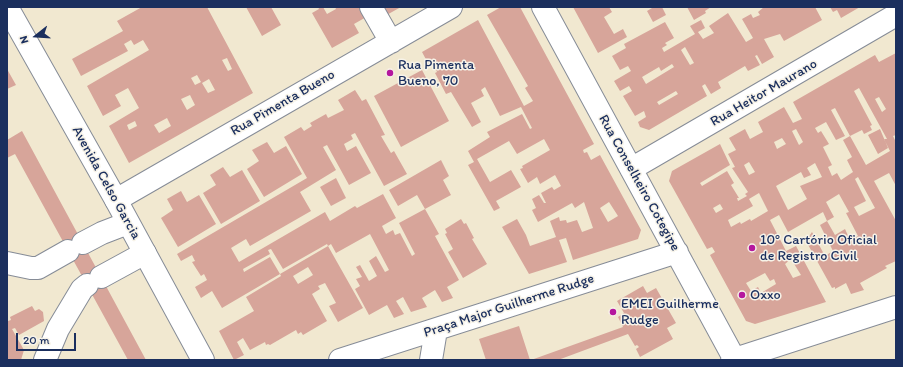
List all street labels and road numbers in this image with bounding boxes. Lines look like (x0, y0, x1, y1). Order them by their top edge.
street label: Rua Heitor Maurano (708, 56, 820, 130)
street label: Rua Pimenta Bueno (228, 66, 338, 140)
street label: Rua Conselheiro Cotegipe (594, 112, 684, 254)
street label: Avenida Celso Garcia (68, 123, 144, 243)
street label: Praça Major Guilherme Rudge (422, 270, 596, 342)

